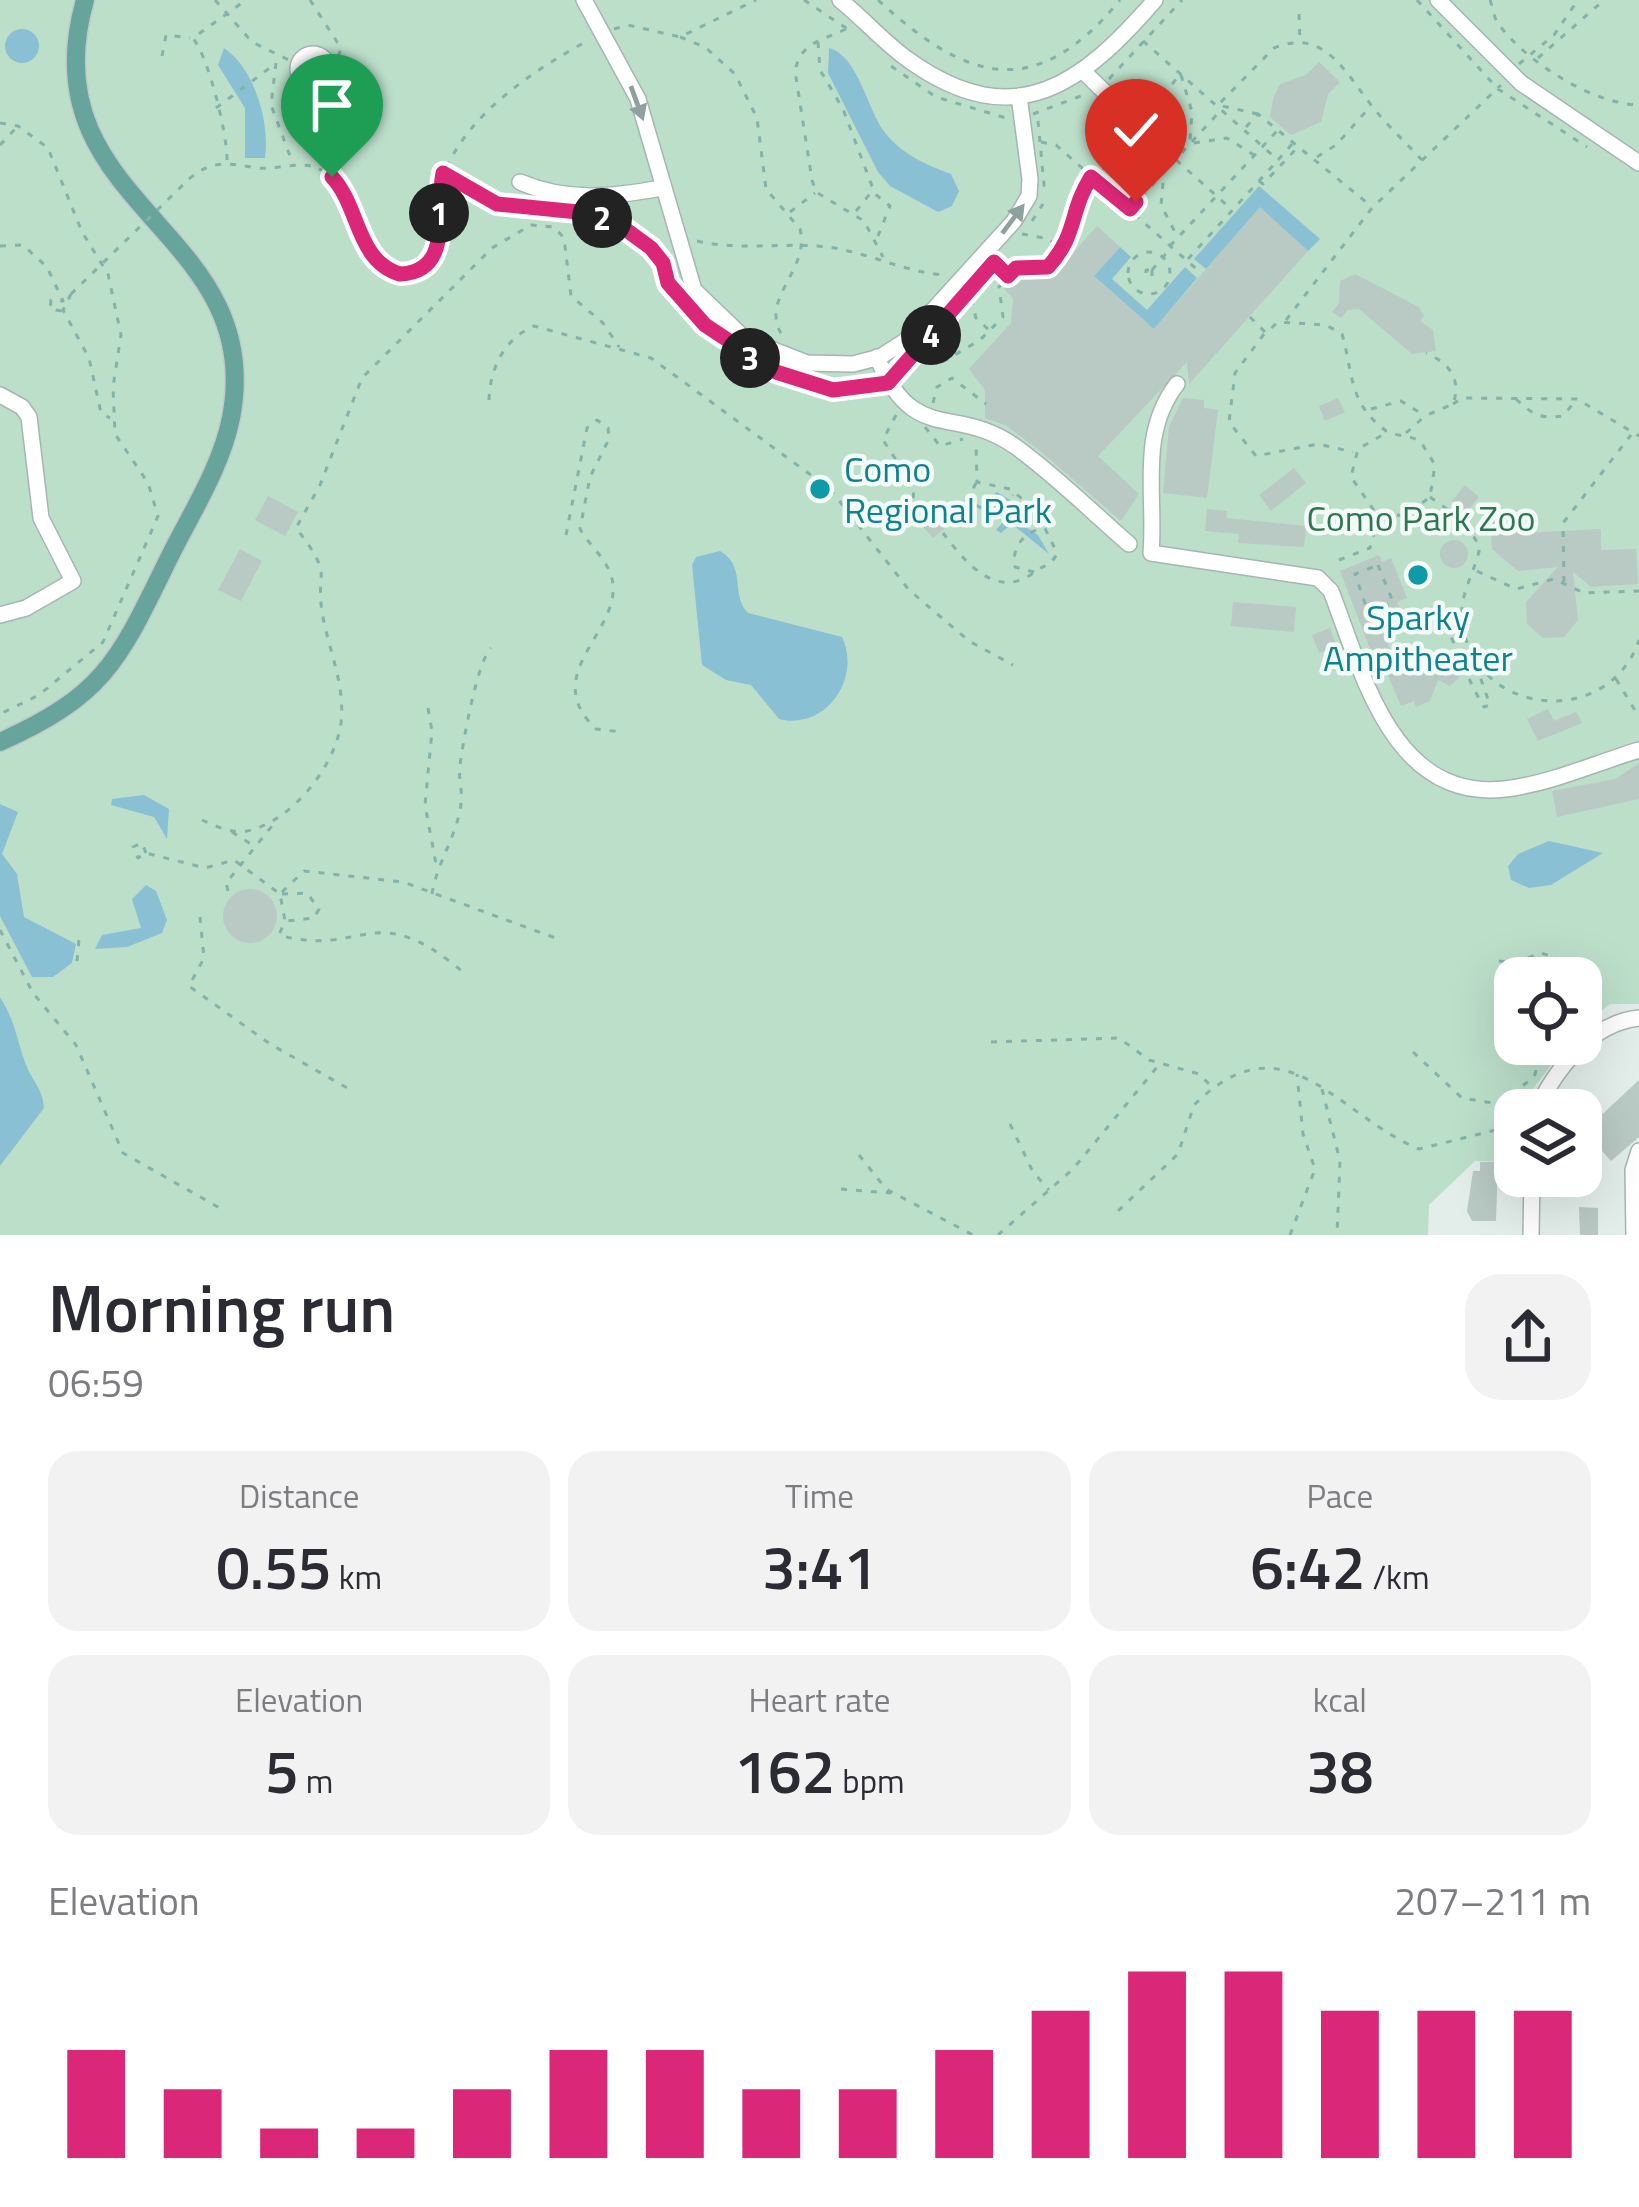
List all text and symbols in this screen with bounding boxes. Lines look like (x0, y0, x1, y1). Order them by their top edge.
pin (281, 54, 383, 177)
icon: arrive (299, 72, 365, 138)
pin (1085, 79, 1187, 202)
one-way arrow (629, 86, 647, 122)
icon: check (1103, 97, 1169, 163)
pin: 1 (409, 183, 469, 243)
text: 1 (430, 188, 448, 238)
pin: 2 (572, 188, 632, 248)
text: 2 (593, 193, 611, 243)
one-way arrow (1000, 204, 1024, 235)
pin: 4 (901, 305, 961, 365)
text: 4 (922, 310, 940, 360)
pin: 3 (720, 328, 780, 388)
text: 3 (741, 333, 759, 383)
place label: Como Regional Park (844, 441, 1052, 537)
marker: Como Regional Park (807, 476, 833, 502)
park label: Como Park Zoo (1306, 490, 1536, 545)
marker: Sparky Ampitheater (1405, 562, 1431, 588)
place label: Sparky Ampitheater (1323, 589, 1513, 685)
map controls (1494, 957, 1602, 1197)
button: locate (1494, 957, 1602, 1065)
button: layers (1494, 1089, 1602, 1197)
text: Morning run (48, 1257, 395, 1358)
button: share (1465, 1274, 1591, 1400)
text: 06:59 (48, 1353, 144, 1412)
text: Distance (239, 1471, 359, 1521)
text: Time (785, 1471, 854, 1521)
text: Pace (1306, 1471, 1373, 1521)
text: 0.55 (216, 1521, 331, 1612)
text: 3:41 (762, 1521, 877, 1612)
text: 6:42 (1250, 1521, 1365, 1612)
text: km (331, 1552, 382, 1602)
text: /km (1365, 1552, 1430, 1602)
text: Elevation (235, 1675, 363, 1725)
text: Heart rate (749, 1675, 890, 1725)
text: kcal (1313, 1675, 1367, 1725)
text: 5 (265, 1725, 299, 1816)
text: 162 (734, 1725, 835, 1816)
text: 38 (1306, 1725, 1373, 1816)
text: m (299, 1756, 333, 1806)
text: bpm (835, 1756, 905, 1806)
text: Elevation (48, 1871, 200, 1930)
text: 207–211 m (1394, 1871, 1591, 1930)

